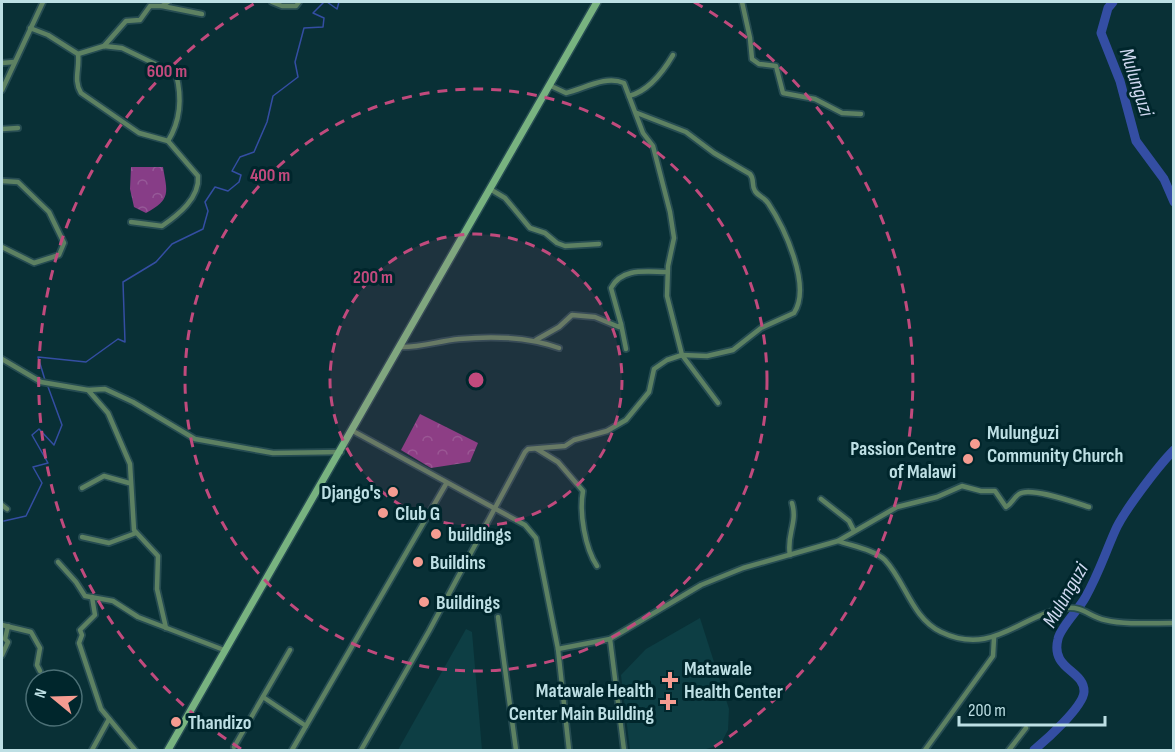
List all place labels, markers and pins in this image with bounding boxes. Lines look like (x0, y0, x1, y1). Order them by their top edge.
centre of rings (466, 370, 486, 390)
place label: Mulunguzi Community Church (987, 421, 1123, 468)
place label: Passion Centre of Malawi (850, 437, 956, 484)
marker: Mulunguzi Community Church (968, 437, 982, 451)
marker: Passion Centre of Malawi (961, 452, 975, 466)
place label: Django's (321, 481, 381, 505)
marker: Django's (386, 485, 400, 499)
place label: Club G (395, 502, 440, 526)
marker: Club G (376, 506, 390, 520)
place label: buildings (448, 523, 512, 547)
marker: buildings (429, 527, 443, 541)
place label: Buildins (430, 551, 486, 575)
marker: Buildins (411, 555, 425, 569)
place label: Buildings (436, 591, 500, 615)
marker: Buildings (417, 595, 431, 609)
place label: Matawale Health Center (684, 657, 783, 704)
marker: Matawale Health Center (661, 671, 679, 689)
place label: Matawale Health Center Main Building (509, 679, 655, 726)
marker: Matawale Health Center Main Building (659, 693, 677, 711)
place label: Thandizo (188, 711, 251, 735)
marker: Thandizo (169, 715, 183, 729)

